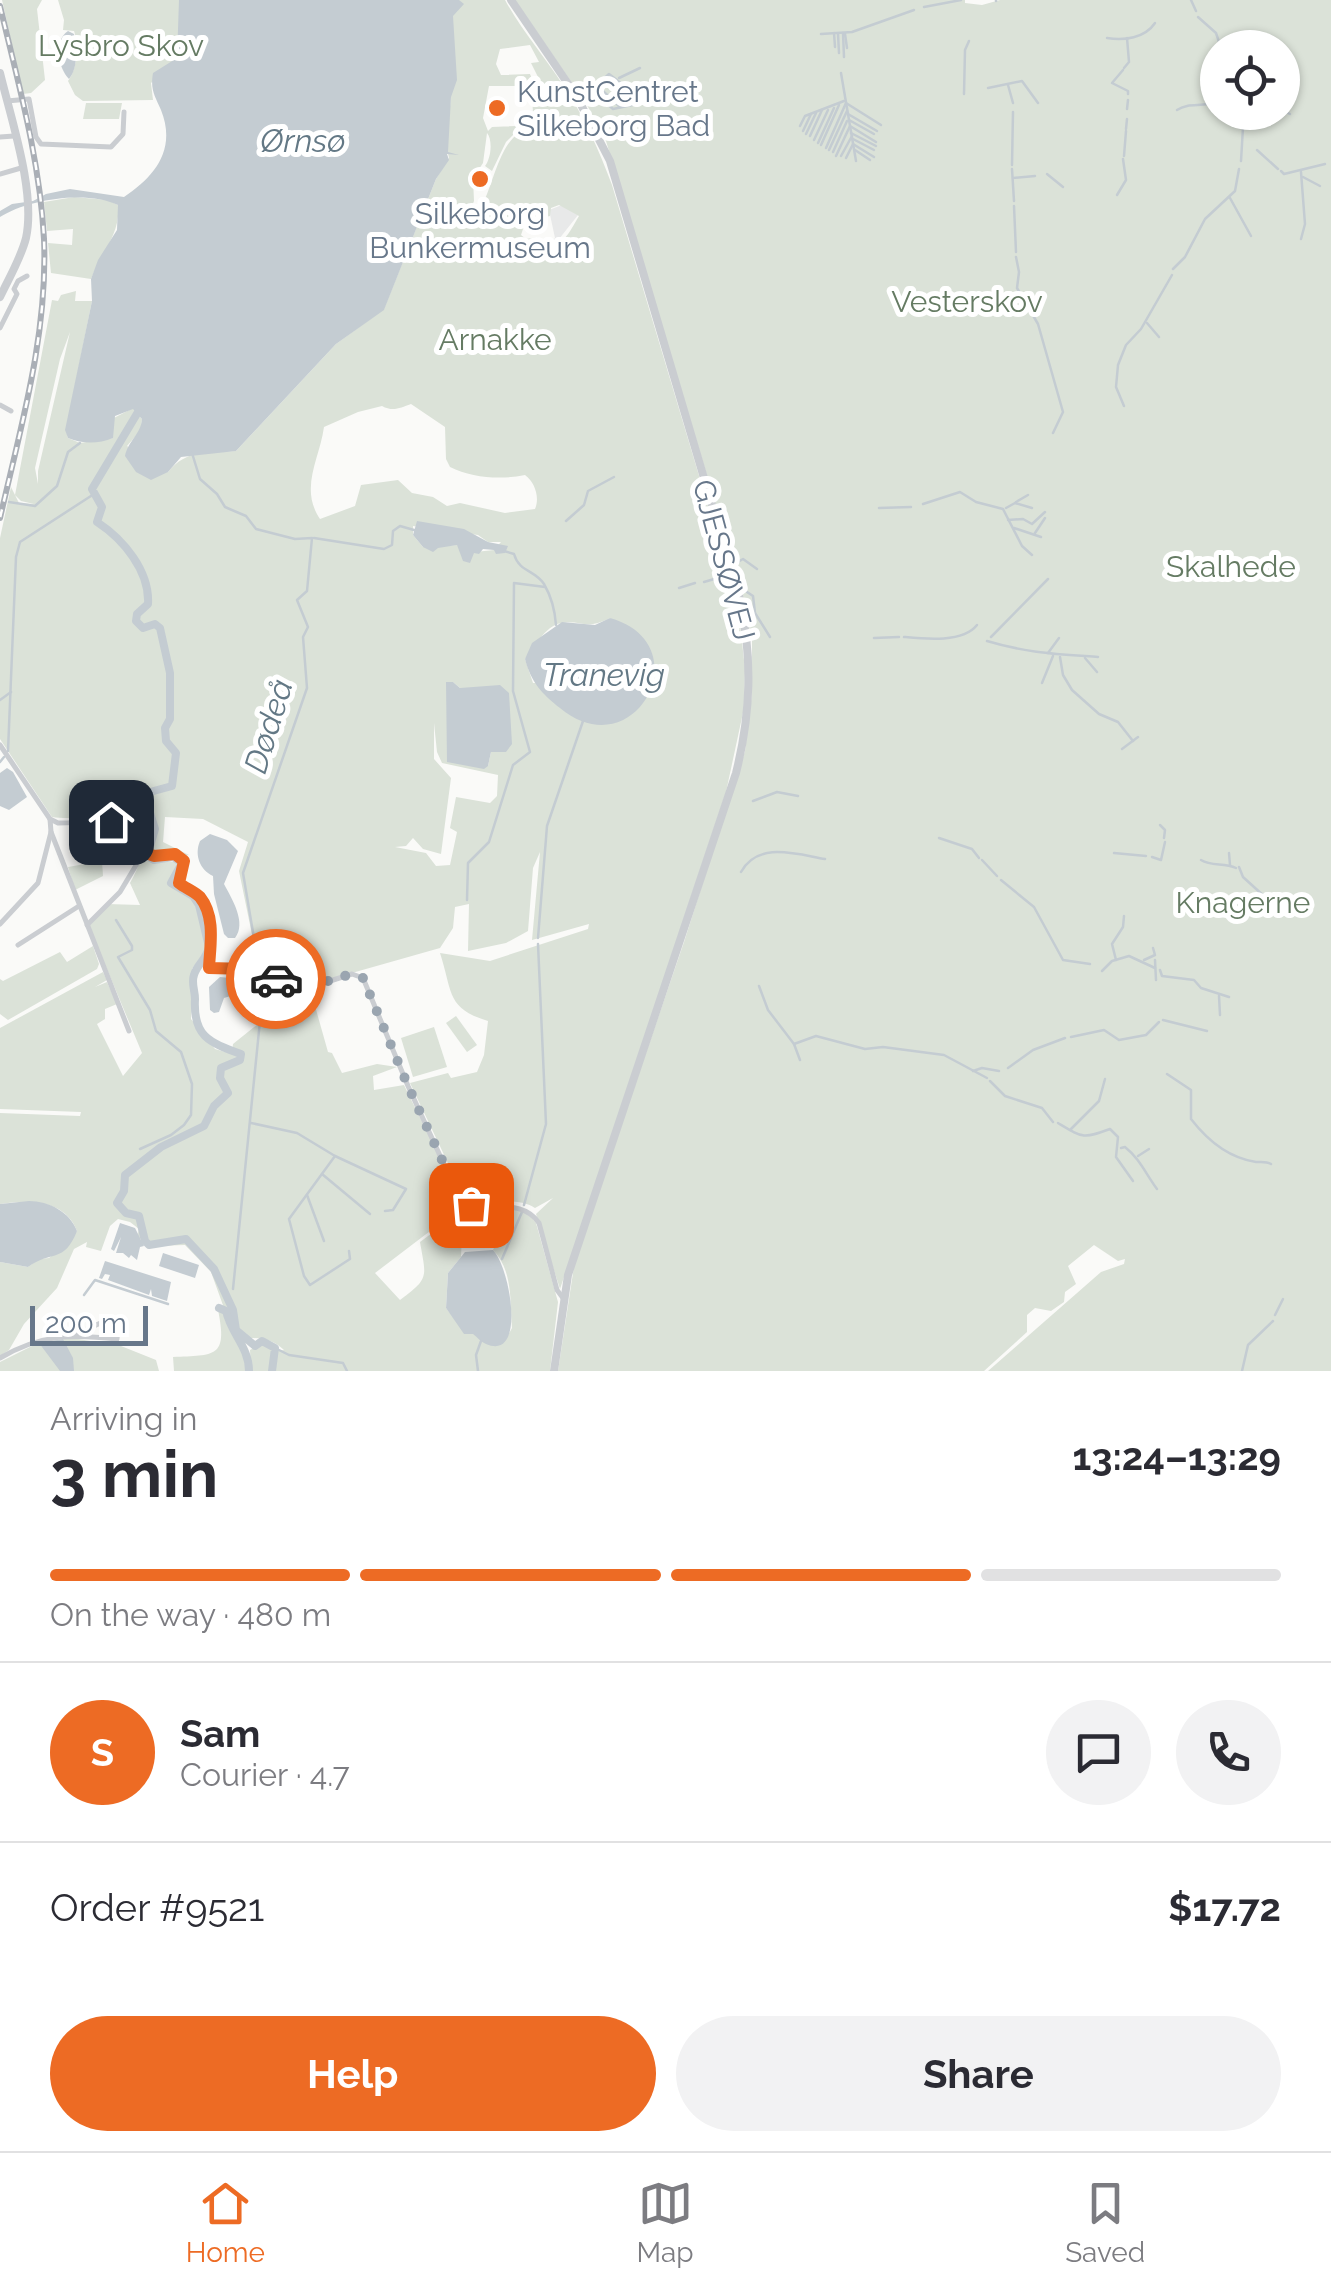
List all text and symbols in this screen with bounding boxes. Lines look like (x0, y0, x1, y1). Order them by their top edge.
park label: Lysbro Skov (38, 28, 204, 63)
map controls (1200, 30, 1300, 130)
button: locate (1200, 30, 1300, 130)
place label: KunstCentret Silkeborg Bad (517, 74, 710, 143)
marker: KunstCentret Silkeborg Bad (486, 97, 508, 119)
water label: Ørnsø (260, 122, 346, 159)
marker: Silkeborg Bunkermuseum (469, 168, 491, 190)
place label: Silkeborg Bunkermuseum (369, 196, 591, 265)
park label: Vesterskov (891, 284, 1043, 319)
park label: Arnakke (438, 322, 552, 357)
street label: GJESSØVEJ (686, 476, 762, 644)
park label: Skalhede (1166, 549, 1296, 584)
water label: Tranevig (543, 656, 665, 693)
water label: Dødeå (236, 675, 300, 777)
pin (69, 780, 154, 865)
icon: home (84, 795, 139, 850)
park label: Knagerne (1176, 885, 1310, 920)
courier (226, 929, 326, 1029)
icon: car (249, 952, 304, 1007)
pin (429, 1163, 514, 1248)
icon: bag (444, 1178, 499, 1233)
scale bar (30, 1301, 148, 1346)
text: 200 m (45, 1307, 127, 1340)
text: Arriving in (50, 1400, 197, 1437)
text: 13:24–13:29 (1072, 1434, 1281, 1479)
text: 3 min (50, 1436, 218, 1512)
text: On the way · 480 m (50, 1596, 331, 1633)
button: chat (1046, 1700, 1151, 1805)
button: phone (1176, 1700, 1281, 1805)
text: Sam (180, 1711, 260, 1756)
text: S (91, 1730, 114, 1775)
text: Courier · 4.7 (180, 1756, 350, 1793)
text: Order #9521 (50, 1885, 264, 1930)
text: $17.72 (1168, 1885, 1281, 1930)
button: Help (50, 2016, 656, 2131)
button: Share (676, 2016, 1281, 2131)
tab: Home (186, 2176, 265, 2269)
tab: Map (637, 2176, 694, 2269)
tab: Saved (1065, 2176, 1145, 2269)

